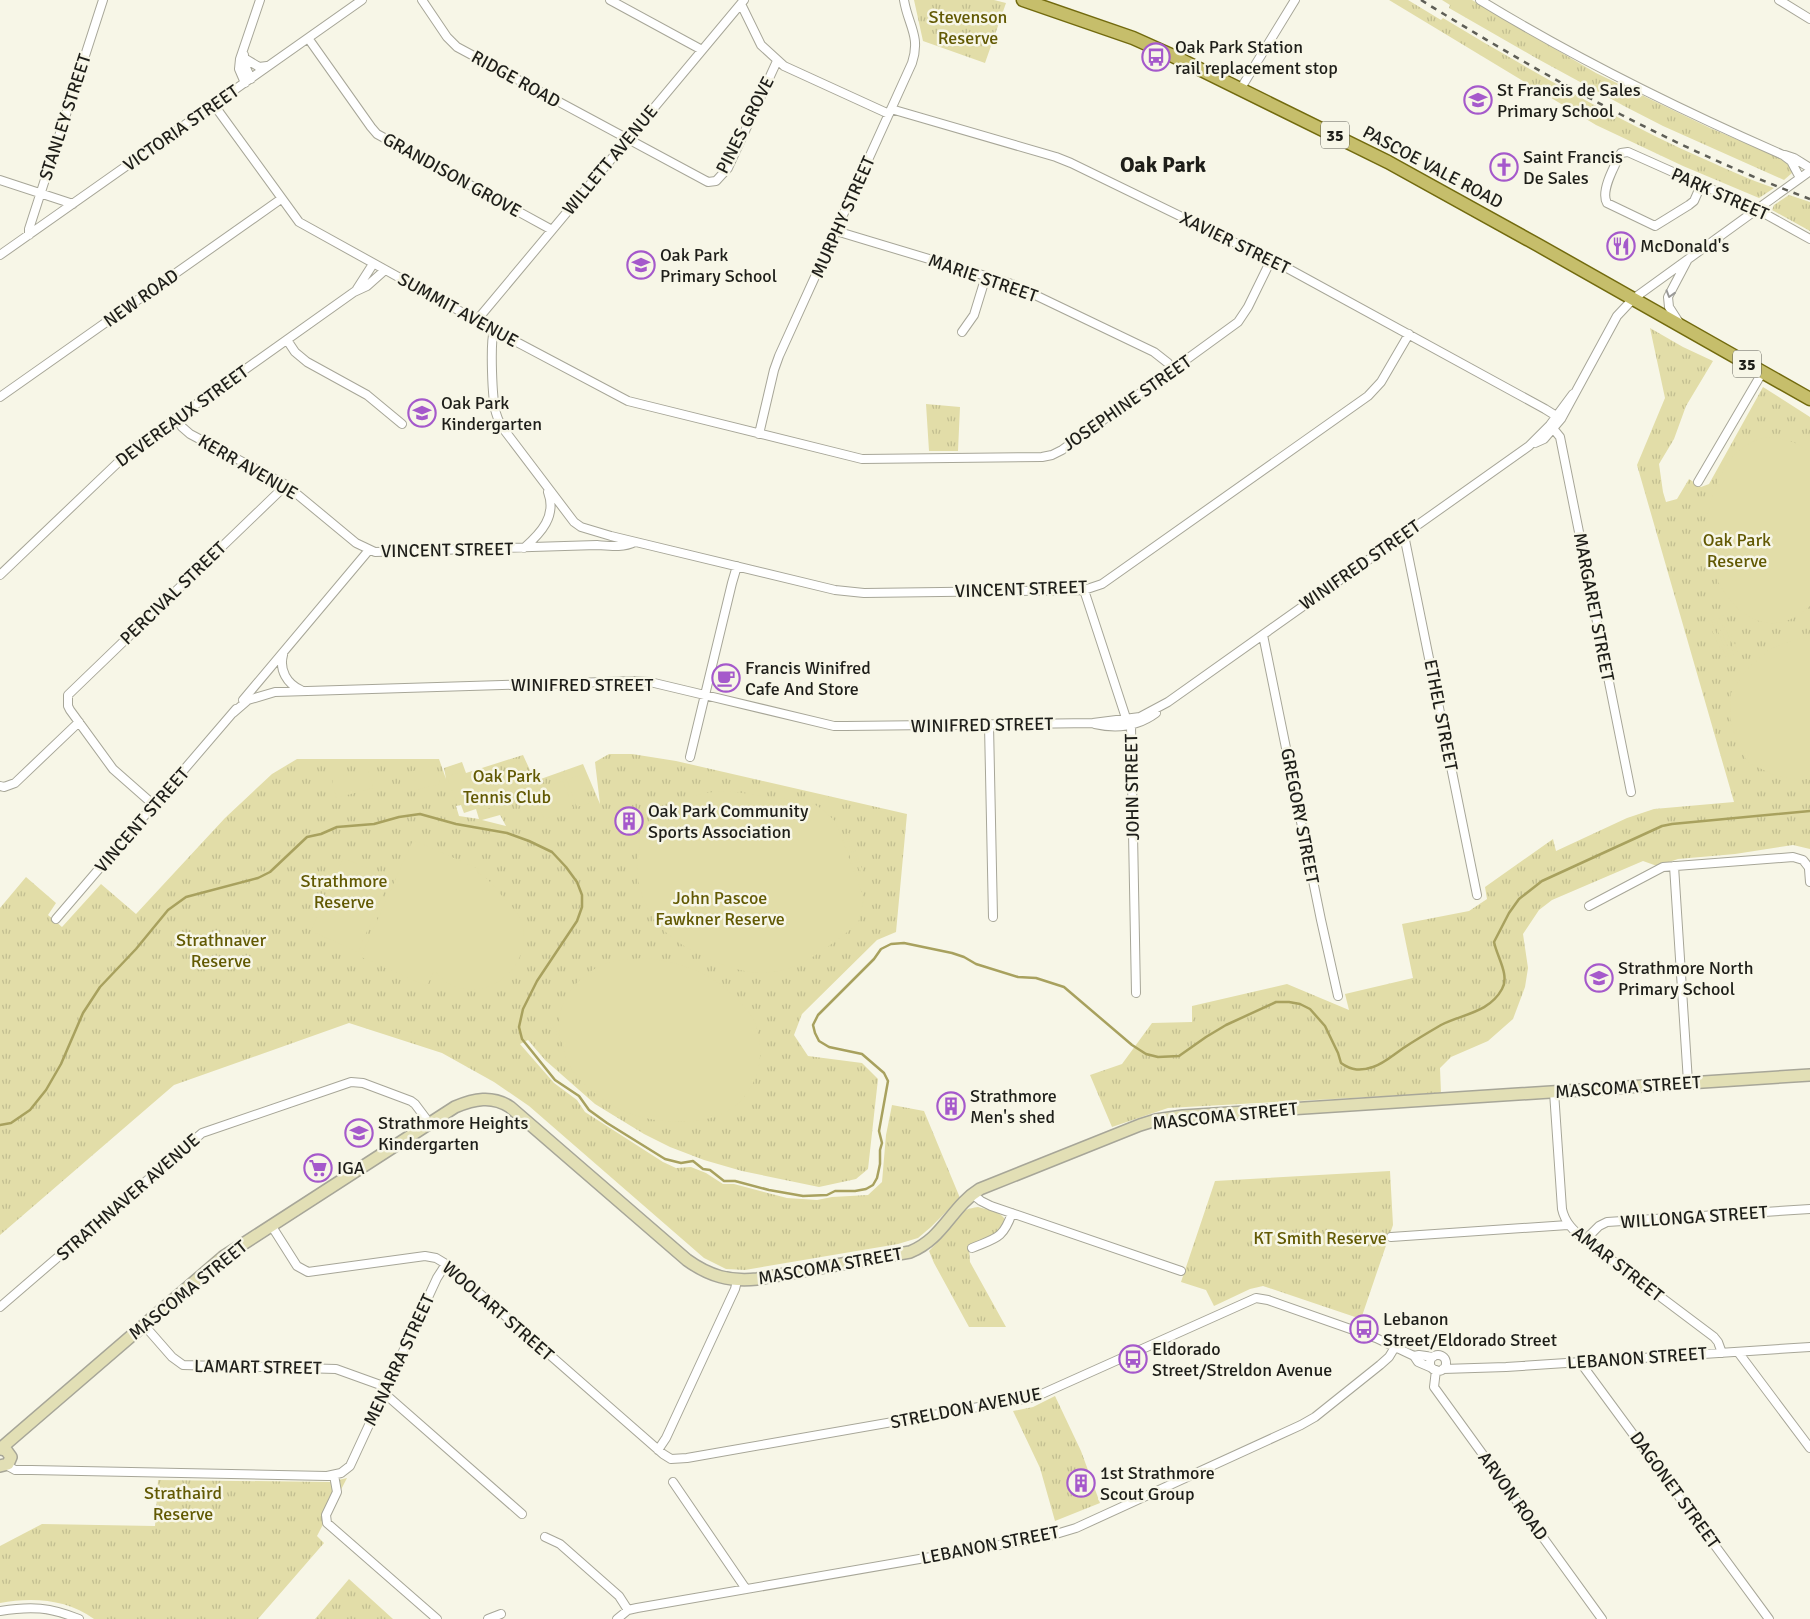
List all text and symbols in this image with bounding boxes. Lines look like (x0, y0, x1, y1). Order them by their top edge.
park label: Stevenson Reserve (929, 6, 1007, 49)
place label: Oak Park Station rail replacement stop (1175, 36, 1338, 79)
bus stop icon: Oak Park Station rail replacement stop (1141, 42, 1171, 72)
street label: RIDGE ROAD (468, 46, 564, 112)
street label: STANLEY STREET (34, 51, 96, 183)
street label: PINES GROVE (711, 73, 779, 177)
place label: St Francis de Sales Primary School (1497, 79, 1641, 122)
street label: VICTORIA STREET (119, 80, 243, 176)
school or university icon: St Francis de Sales Primary School (1463, 85, 1493, 115)
street label: WILLETT AVENUE (558, 101, 662, 219)
street label: PASCOE VALE ROAD (1359, 121, 1507, 213)
road number: 35 (1321, 122, 1349, 148)
street label: GRANDISON GROVE (379, 128, 525, 222)
place label: Saint Francis De Sales (1523, 146, 1623, 189)
district label: Oak Park (1120, 151, 1207, 178)
church icon: Saint Francis De Sales (1489, 152, 1519, 182)
street label: MURPHY STREET (806, 153, 880, 281)
street label: PARK STREET (1668, 163, 1772, 225)
street label: XAVIER STREET (1176, 207, 1294, 279)
restaurant icon: McDonald's (1606, 231, 1636, 261)
place label: McDonald's (1640, 235, 1729, 257)
place label: Oak Park Primary School (660, 244, 777, 287)
street label: MARIE STREET (925, 249, 1041, 307)
school or university icon: Oak Park Primary School (626, 250, 656, 280)
street label: NEW ROAD (99, 264, 183, 332)
street label: SUMMIT AVENUE (394, 268, 522, 352)
one-way arrow (1666, 289, 1676, 298)
street label: JOSEPHINE STREET (1058, 350, 1196, 456)
road number: 35 (1733, 350, 1761, 378)
street label: DEVEREAUX STREET (111, 360, 253, 472)
place label: Oak Park Kindergarten (441, 392, 542, 435)
school or university icon: Oak Park Kindergarten (407, 398, 437, 428)
street label: KERR AVENUE (194, 430, 302, 504)
street label: WINIFRED STREET (1295, 515, 1425, 615)
park label: Oak Park Reserve (1703, 529, 1771, 572)
street label: MARGARET STREET (1569, 531, 1619, 683)
street label: PERCIVAL STREET (115, 537, 231, 649)
street label: VINCENT STREET (381, 538, 514, 562)
street label: VINCENT STREET (954, 576, 1088, 602)
place label: Francis Winifred Cafe And Store (745, 657, 871, 700)
street label: ETHEL STREET (1419, 657, 1463, 773)
cafe icon: Francis Winifred Cafe And Store (711, 663, 741, 693)
street label: WINIFRED STREET (511, 674, 653, 696)
street label: WINIFRED STREET (911, 713, 1054, 737)
street label: JOHN STREET (1120, 733, 1144, 840)
street label: GREGORY STREET (1276, 746, 1324, 886)
street label: VINCENT STREET (90, 763, 194, 877)
park label: Oak Park Tennis Club (463, 765, 551, 808)
place label: Oak Park Community Sports Association (648, 800, 809, 843)
building icon: Oak Park Community Sports Association (614, 806, 644, 836)
park label: Strathmore Reserve (301, 870, 387, 913)
park label: John Pascoe Fawkner Reserve (655, 887, 785, 930)
park label: Strathnaver Reserve (176, 929, 266, 972)
place label: Strathmore North Primary School (1618, 957, 1753, 1000)
school or university icon: Strathmore North Primary School (1584, 963, 1614, 993)
street label: MASCOMA STREET (1554, 1071, 1702, 1103)
place label: Strathmore Men's shed (970, 1085, 1057, 1128)
building icon: Strathmore Men's shed (936, 1091, 966, 1121)
street label: MASCOMA STREET (1151, 1097, 1299, 1135)
place label: Strathmore Heights Kindergarten (378, 1112, 528, 1155)
school or university icon: Strathmore Heights Kindergarten (344, 1118, 374, 1148)
street label: STRATHNAVER AVENUE (52, 1129, 204, 1265)
supermarket icon: IGA (303, 1153, 333, 1183)
place label: IGA (337, 1157, 365, 1179)
street label: WILLONGA STREET (1620, 1201, 1769, 1233)
street label: AMAR STREET (1568, 1222, 1668, 1307)
park label: KT Smith Reserve (1253, 1227, 1387, 1249)
street label: MASCOMA STREET (124, 1235, 252, 1344)
street label: MASCOMA STREET (756, 1242, 904, 1290)
street label: WOOLART STREET (438, 1256, 558, 1366)
street label: MENARRA STREET (359, 1290, 439, 1429)
place label: Lebanon Street/Eldorado Street (1383, 1308, 1557, 1351)
bus stop icon: Lebanon Street/Eldorado Street (1349, 1314, 1379, 1344)
place label: Eldorado Street/Streldon Avenue (1152, 1338, 1332, 1381)
street label: LEBANON STREET (1566, 1342, 1708, 1374)
bus stop icon: Eldorado Street/Streldon Avenue (1118, 1344, 1148, 1374)
street label: LAMART STREET (194, 1355, 322, 1379)
street label: STRELDON AVENUE (889, 1383, 1043, 1433)
street label: DAGONET STREET (1625, 1427, 1725, 1553)
street label: ARVON ROAD (1473, 1447, 1553, 1545)
place label: 1st Strathmore Scout Group (1100, 1462, 1215, 1505)
building icon: 1st Strathmore Scout Group (1066, 1468, 1096, 1498)
park label: Strathaird Reserve (144, 1482, 222, 1525)
street label: LEBANON STREET (919, 1521, 1061, 1569)

